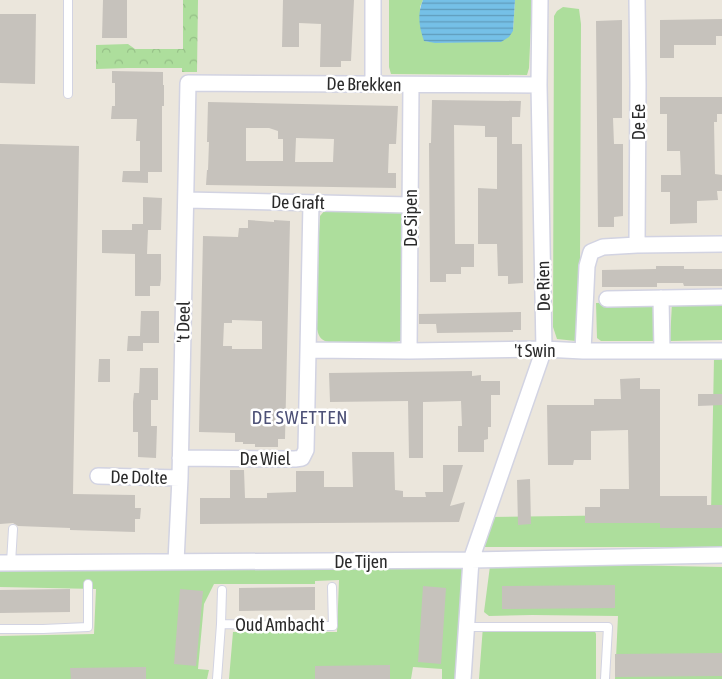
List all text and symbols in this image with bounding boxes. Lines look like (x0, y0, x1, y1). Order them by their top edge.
street label: De Brekken (326, 73, 402, 95)
street label: De Ee (628, 104, 649, 140)
street label: De Sipen (400, 189, 421, 247)
street label: De Graft (271, 191, 325, 213)
street label: De Rien (532, 260, 554, 312)
street label: 't Deel (172, 301, 194, 343)
street label: 't Swin (514, 340, 556, 361)
district label: DE SWETTEN (251, 406, 349, 428)
street label: De Wiel (240, 448, 291, 469)
street label: De Dolte (110, 466, 168, 488)
street label: De Tijen (334, 551, 388, 572)
street label: Oud Ambacht (235, 614, 325, 635)

